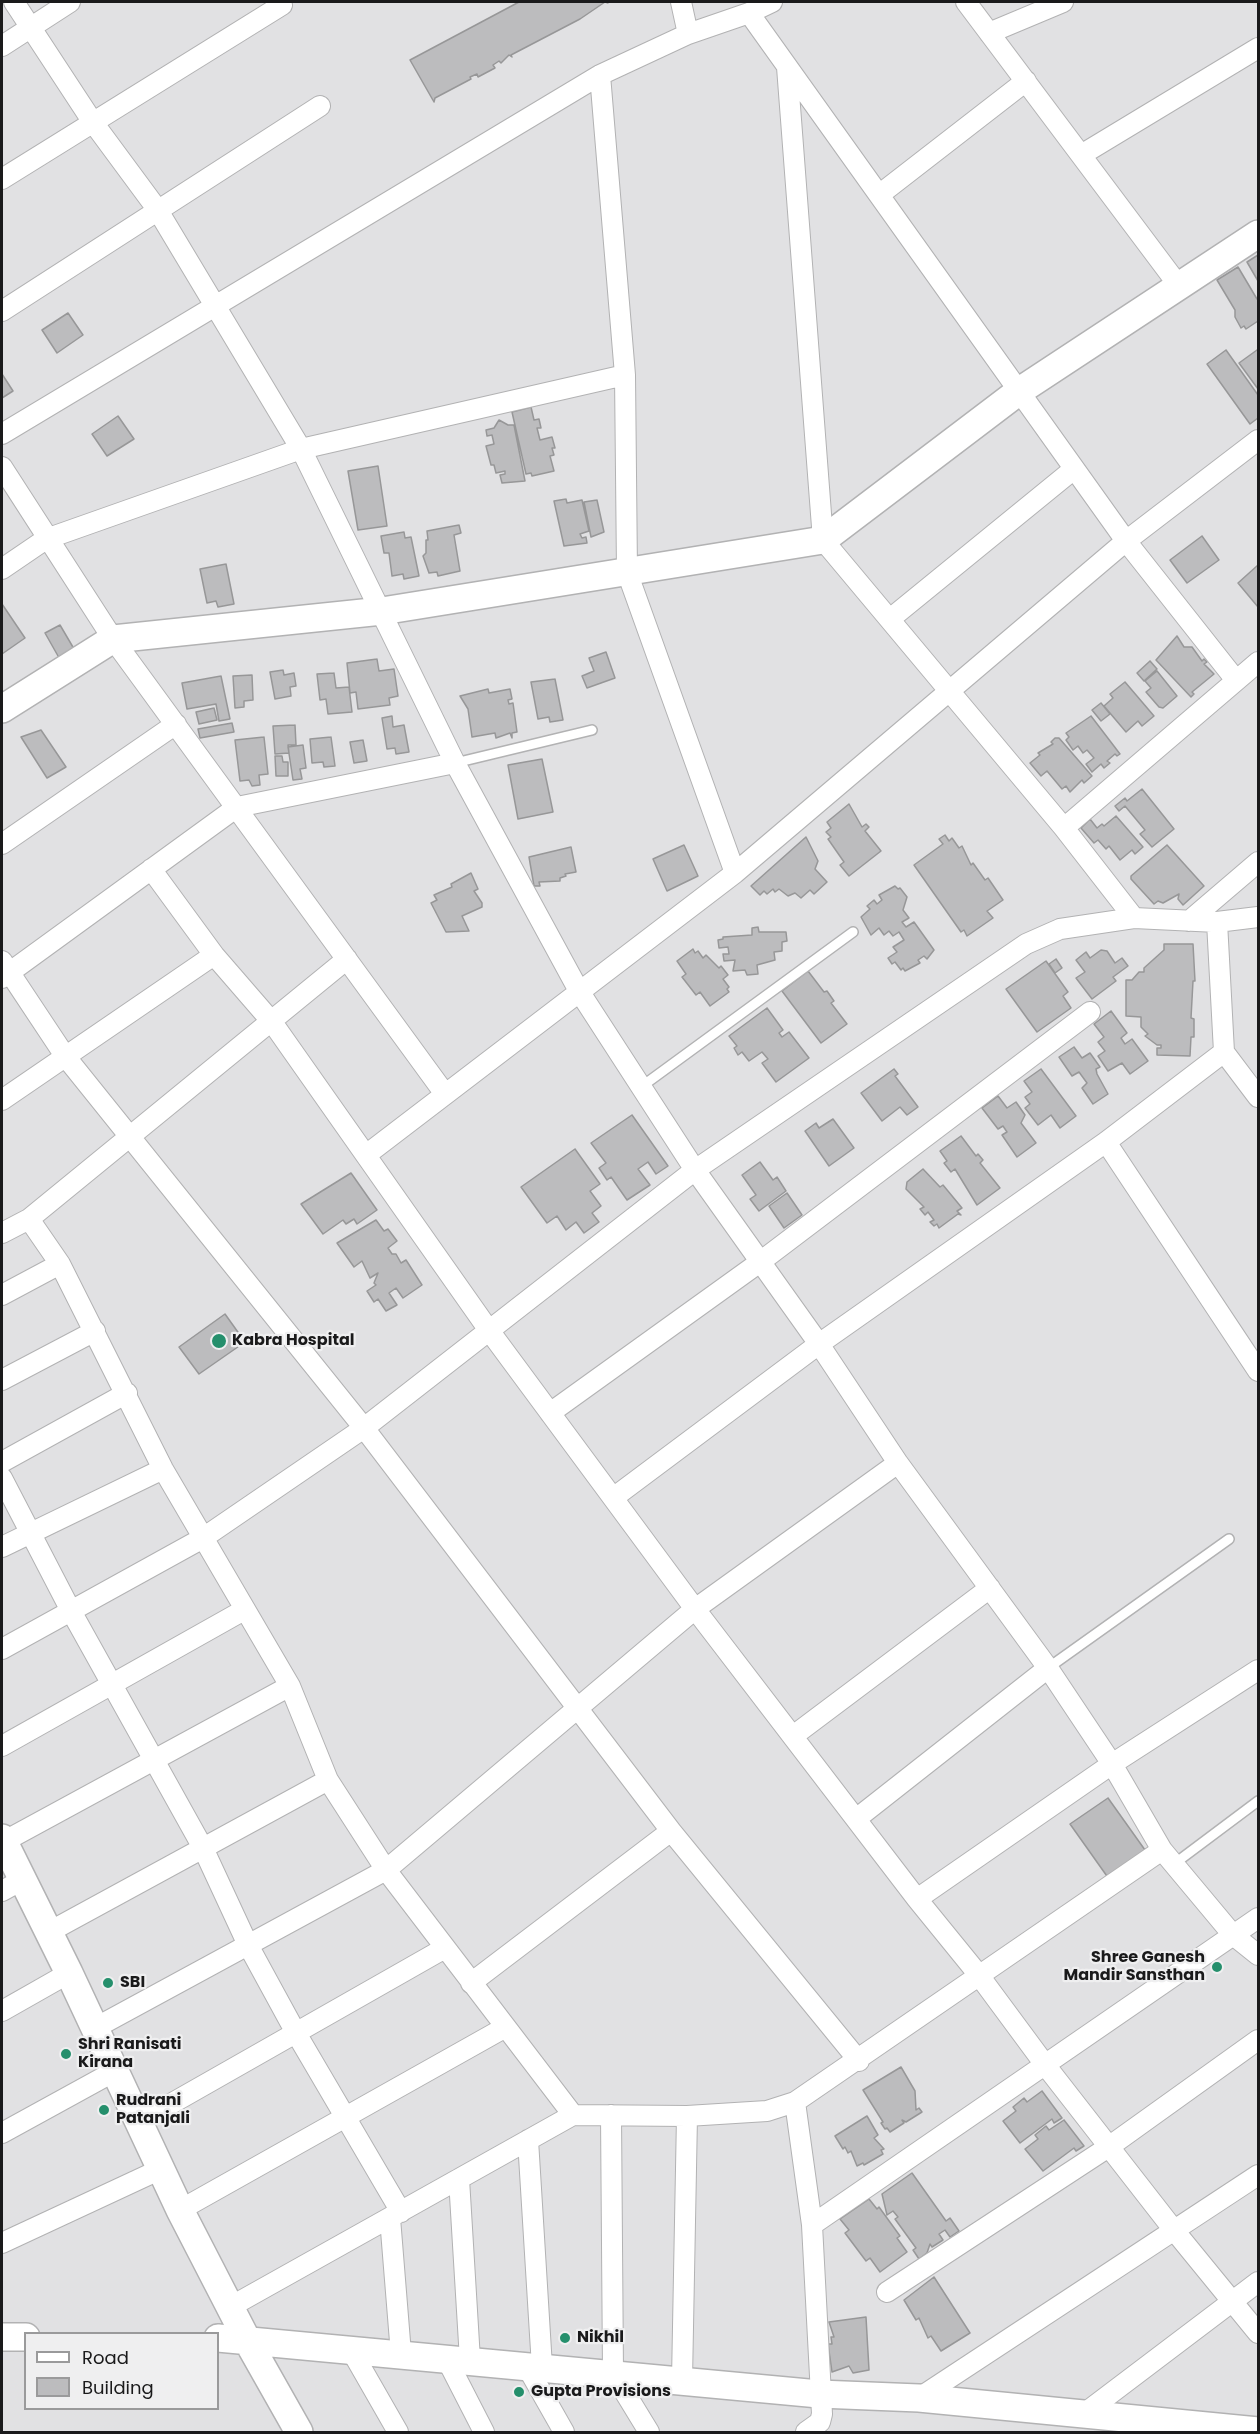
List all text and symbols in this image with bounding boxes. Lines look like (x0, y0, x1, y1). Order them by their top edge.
place label: Kabra Hospital (232, 1331, 354, 1351)
marker: Kabra Hospital (210, 1332, 228, 1350)
place label: Shree Ganesh Mandir Sansthan (1063, 1948, 1205, 1986)
marker: Shree Ganesh Mandir Sansthan (1210, 1960, 1224, 1974)
place label: SBI (120, 1973, 145, 1993)
marker: SBI (101, 1976, 115, 1990)
place label: Shri Ranisati Kirana (78, 2035, 181, 2073)
marker: Shri Ranisati Kirana (59, 2047, 73, 2061)
place label: Rudrani Patanjali (116, 2091, 190, 2129)
marker: Rudrani Patanjali (97, 2103, 111, 2117)
place label: Nikhil (577, 2328, 624, 2348)
marker: Nikhil (558, 2331, 572, 2345)
legend (24, 2332, 219, 2410)
text: Road (82, 2345, 129, 2370)
text: Building (82, 2375, 154, 2400)
place label: Gupta Provisions (531, 2382, 671, 2402)
marker: Gupta Provisions (512, 2385, 526, 2399)

